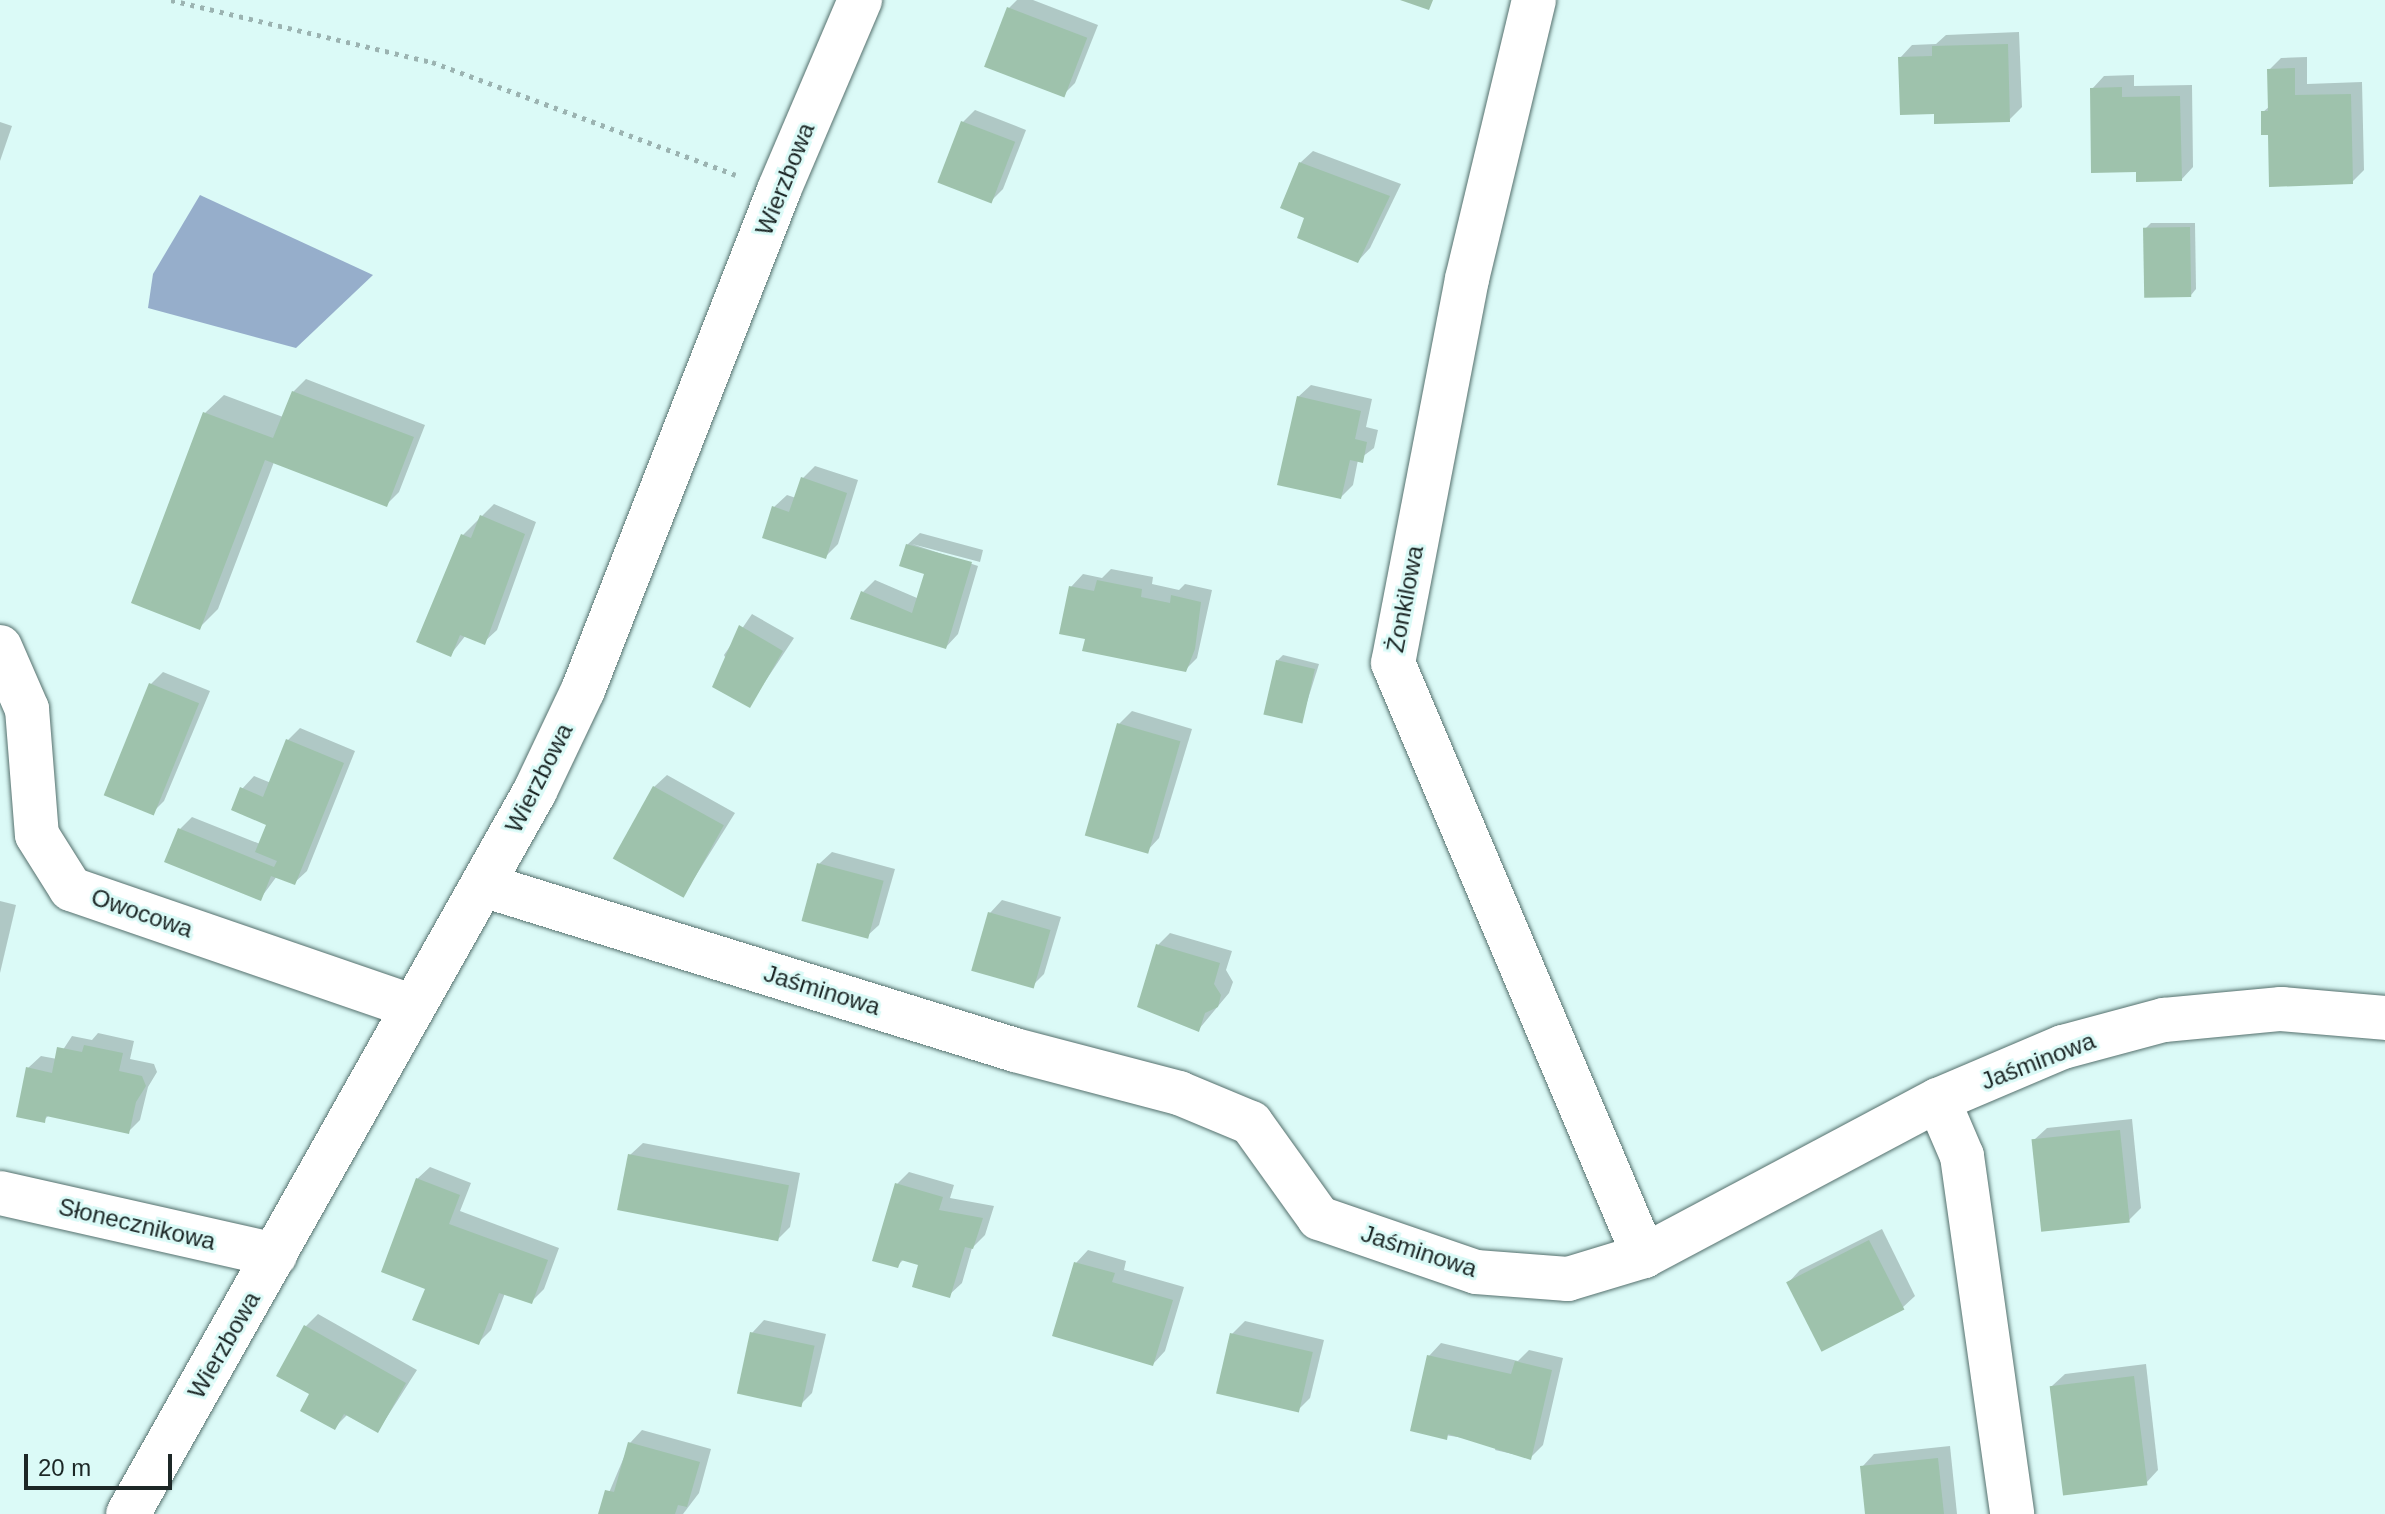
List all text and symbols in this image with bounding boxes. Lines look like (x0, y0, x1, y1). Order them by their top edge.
street label: Wierzbowa (749, 119, 821, 239)
street label: Żonkilowa (1381, 543, 1429, 655)
street label: Wierzbowa (499, 719, 579, 837)
street label: Owocowa (87, 882, 197, 944)
street label: Jaśminowa (760, 959, 884, 1021)
street label: Jaśminowa (1977, 1026, 2099, 1096)
street label: Słonecznikowa (56, 1192, 218, 1256)
street label: Jaśminowa (1357, 1219, 1481, 1283)
street label: Wierzbowa (182, 1286, 266, 1404)
scale bar (28, 1438, 176, 1488)
text: 20 m (38, 1454, 91, 1481)

